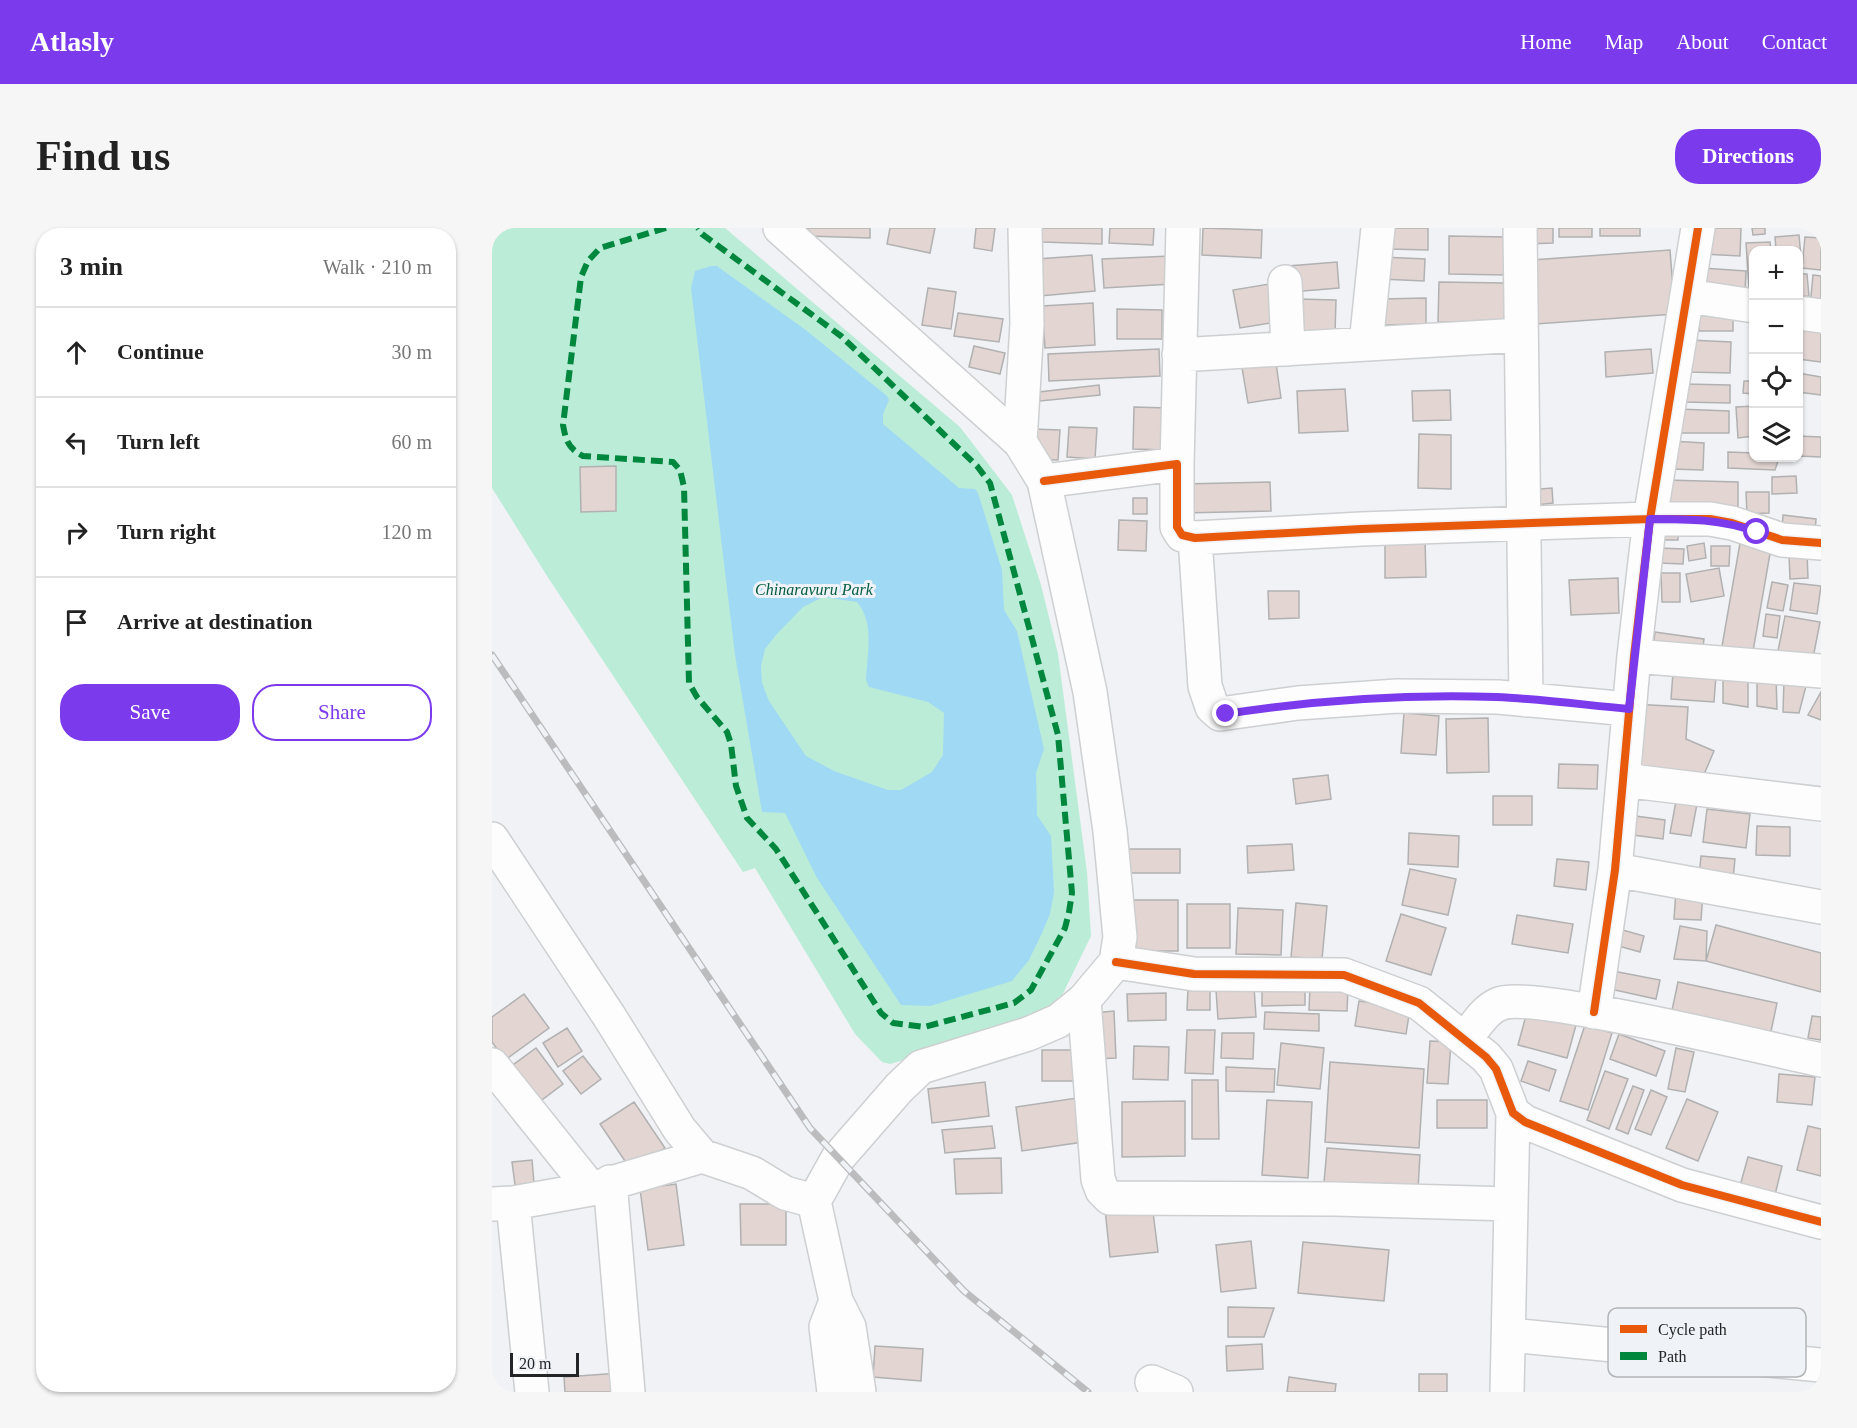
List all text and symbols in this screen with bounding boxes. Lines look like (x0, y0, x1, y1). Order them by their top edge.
text: Atlasly (30, 26, 114, 57)
text: Home (1520, 30, 1572, 54)
text: Map (1605, 30, 1643, 54)
text: About (1676, 30, 1729, 54)
text: Contact (1762, 30, 1827, 54)
button: Directions (1675, 129, 1821, 184)
text: Find us (36, 133, 170, 179)
map controls (1749, 246, 1803, 462)
button: + (1749, 246, 1803, 300)
text: 3 min (60, 252, 123, 281)
text: Walk · 210 m (323, 256, 432, 278)
button: − (1749, 300, 1803, 354)
icon: ahead (60, 336, 93, 369)
text: Continue (117, 339, 204, 364)
text: 30 m (391, 341, 432, 363)
button: locate (1749, 354, 1803, 408)
button: layers (1749, 408, 1803, 462)
icon: left (60, 426, 93, 459)
text: Turn left (117, 429, 200, 454)
text: 60 m (391, 431, 432, 453)
icon: right (60, 516, 93, 549)
route start (1743, 518, 1769, 544)
text: Turn right (117, 519, 216, 544)
text: 120 m (381, 521, 432, 543)
park label: Chinaravuru Park (755, 581, 874, 598)
icon: arrive (60, 606, 93, 639)
text: Arrive at destination (117, 609, 313, 634)
button: Save (60, 684, 240, 741)
button: Share (252, 684, 432, 741)
route end (1212, 700, 1238, 726)
legend (1608, 1308, 1806, 1377)
text: Cycle path (1658, 1321, 1727, 1339)
text: Path (1658, 1348, 1686, 1365)
scale bar (510, 1350, 579, 1378)
text: 20 m (519, 1355, 551, 1372)

